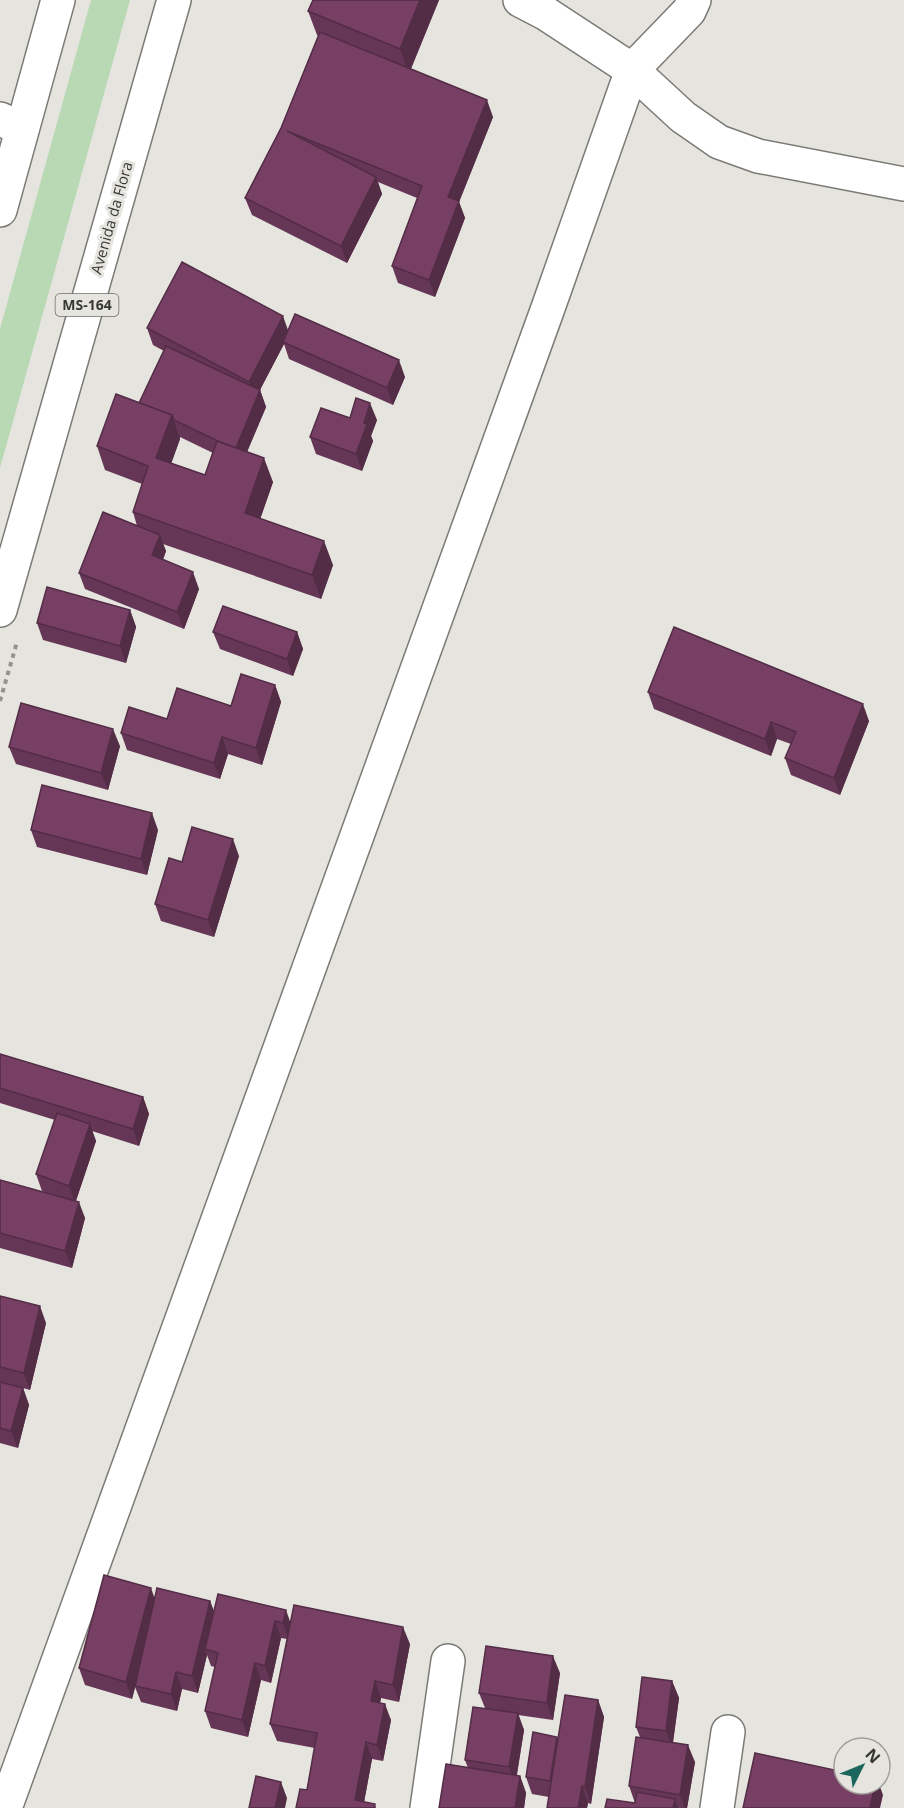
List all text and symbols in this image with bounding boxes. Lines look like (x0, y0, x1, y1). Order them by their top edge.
street label: Avenida da Flora (85, 159, 137, 276)
road number: MS-164 (56, 294, 118, 316)
north arrow (832, 1736, 892, 1796)
text: N (860, 1744, 885, 1768)

